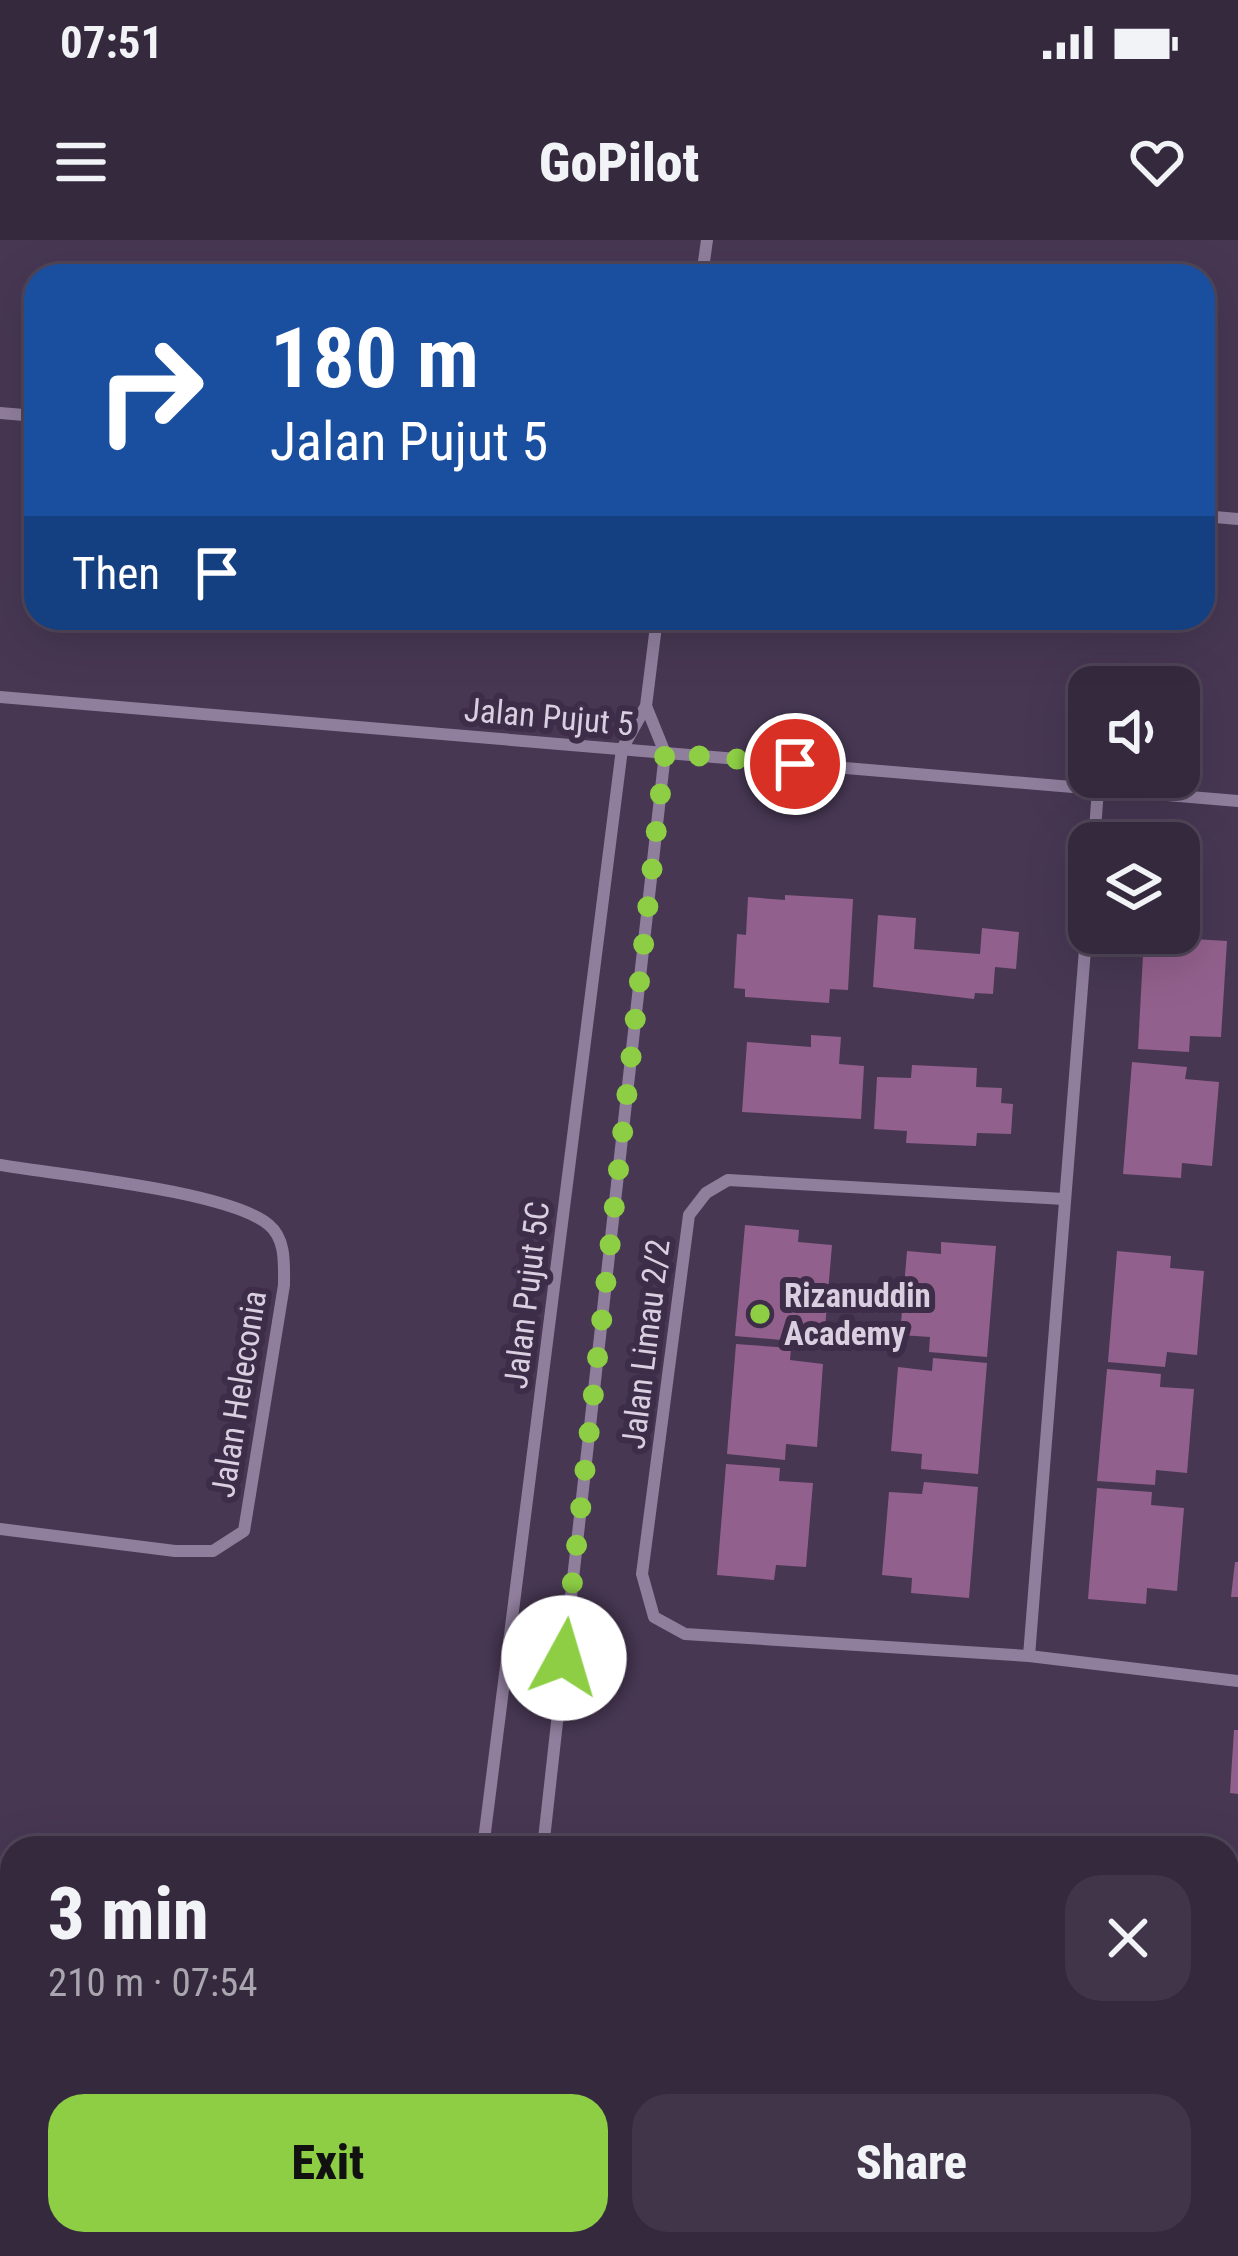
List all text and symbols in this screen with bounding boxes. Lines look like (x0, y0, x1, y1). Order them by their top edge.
text: 07:51 (60, 16, 163, 69)
icon: menu (48, 129, 114, 195)
icon: heart (1124, 129, 1190, 195)
text: GoPilot (539, 131, 699, 194)
text: 180 m (270, 309, 479, 408)
icon: right (72, 312, 228, 468)
text: Jalan Pujut 5 (270, 410, 548, 473)
icon: arrive (184, 540, 250, 606)
text: Then (72, 547, 160, 600)
map controls (1068, 666, 1200, 954)
button: sound (1068, 666, 1200, 798)
street label: Jalan Pujut 5 (463, 690, 635, 743)
pin (744, 713, 846, 815)
icon: arrive (762, 731, 828, 797)
button: layers (1068, 822, 1200, 954)
street label: Jalan Pujut 5C (496, 1199, 557, 1391)
street label: Jalan Limau 2/2 (613, 1237, 678, 1451)
place label: Rizanuddin Academy (784, 1276, 931, 1353)
street label: Jalan Heleconia (203, 1288, 274, 1500)
marker: Rizanuddin Academy (747, 1301, 773, 1327)
position arrow (501, 1595, 627, 1721)
text: 3 min (48, 1872, 209, 1957)
button: close (1065, 1875, 1191, 2001)
text: 210 m · 07:54 (48, 1960, 258, 2006)
button: Exit (48, 2094, 608, 2232)
button: Share (632, 2094, 1191, 2232)

